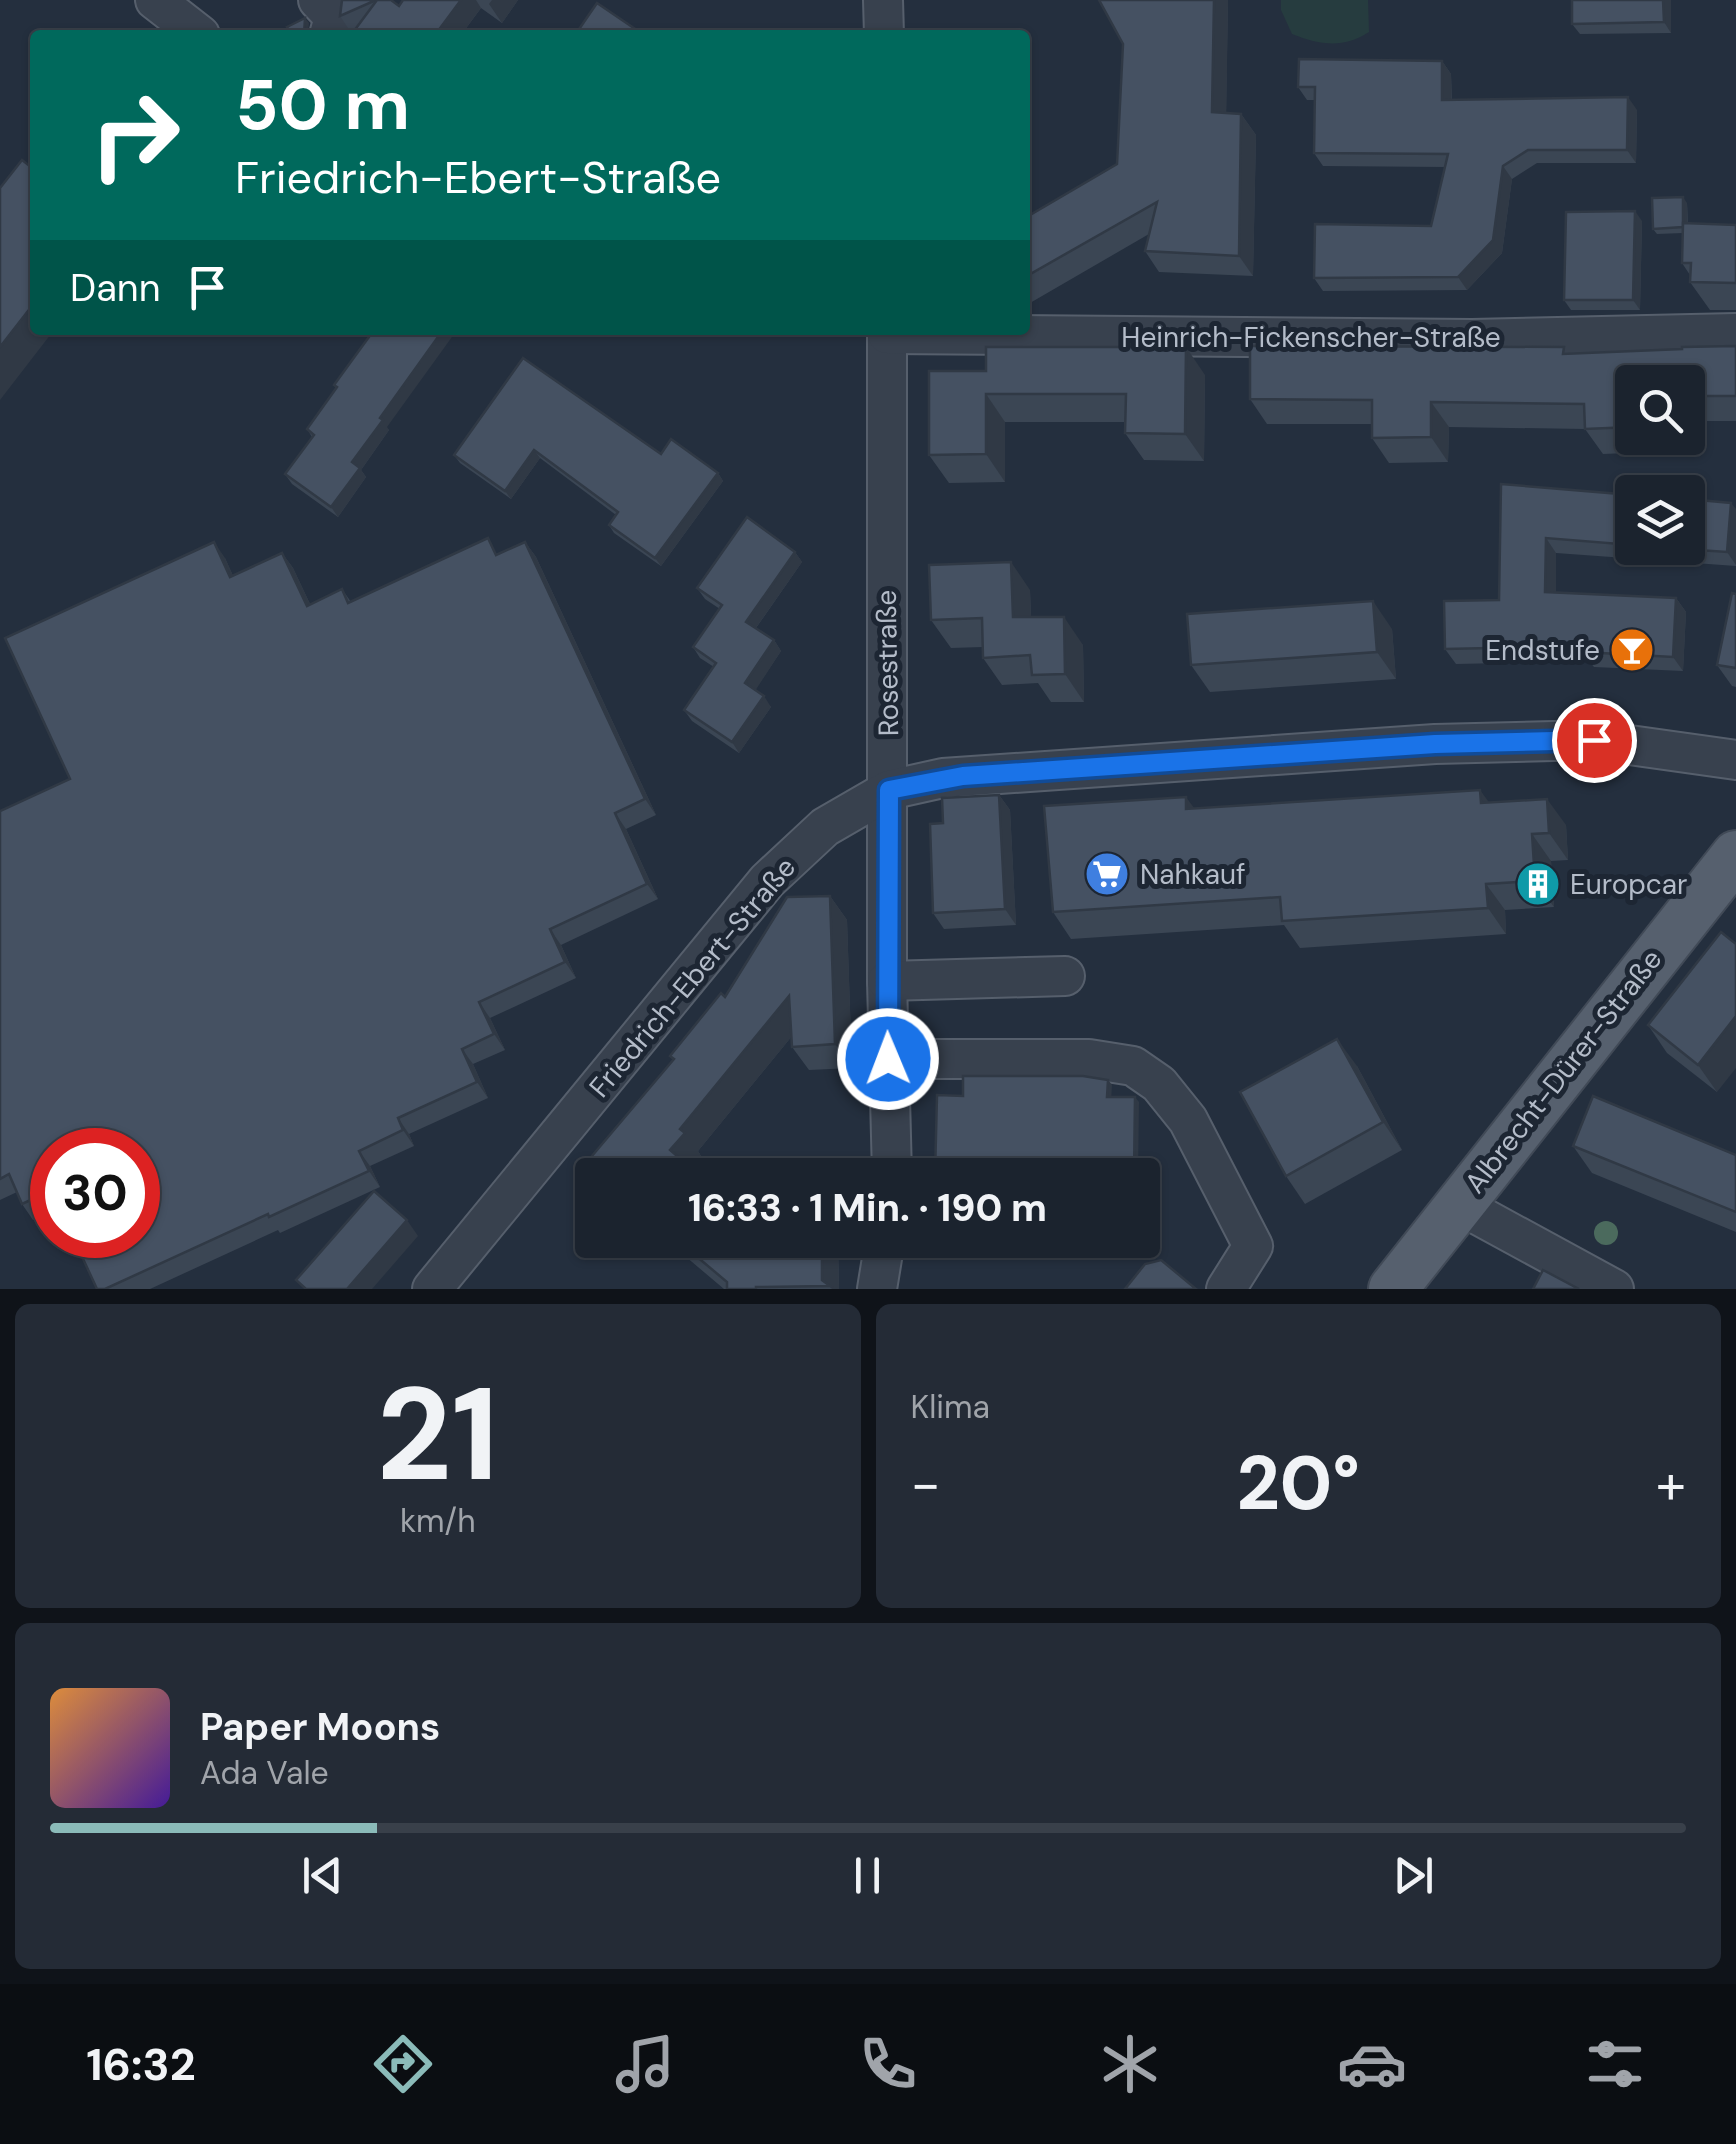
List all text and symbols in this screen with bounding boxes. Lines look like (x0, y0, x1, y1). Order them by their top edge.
text: 50 m (235, 60, 410, 151)
icon: right (70, 70, 200, 200)
text: Friedrich-Ebert-Straße (235, 148, 721, 207)
icon: arrive (180, 260, 235, 315)
text: Dann (70, 263, 160, 313)
street label: Heinrich-Fickenscher-Straße (1121, 319, 1501, 356)
map controls (1615, 365, 1705, 565)
button: search (1615, 365, 1705, 455)
button: layers (1615, 475, 1705, 565)
street label: Rosestraße (868, 589, 907, 736)
bar icon: Endstufe (1609, 627, 1655, 673)
place label: Endstufe (1485, 632, 1600, 669)
pin (1552, 698, 1637, 783)
icon: arrive (1567, 713, 1622, 768)
street label: Friedrich-Ebert-Straße (581, 850, 804, 1105)
supermarket icon: Nahkauf (1084, 851, 1130, 897)
place label: Nahkauf (1140, 856, 1245, 893)
building icon: Europcar (1515, 861, 1561, 907)
place label: Europcar (1570, 866, 1687, 903)
street label: Albrecht-Dürer-Straße (1457, 942, 1670, 1201)
position arrow (836, 1007, 940, 1111)
speed limit sign: 30 (30, 1128, 160, 1258)
text: 16:33 · 1 Min. · 190 m (688, 1183, 1047, 1233)
text: 21 (377, 1350, 499, 1519)
text: Klima (911, 1386, 990, 1428)
text: 20° (1237, 1435, 1360, 1532)
text: − (911, 1448, 941, 1520)
text: + (1656, 1448, 1686, 1520)
text: km/h (400, 1500, 476, 1542)
text: Paper Moons (200, 1702, 440, 1752)
text: Ada Vale (200, 1752, 329, 1794)
icon: previous (295, 1848, 350, 1903)
icon: pause (840, 1848, 895, 1903)
icon: next (1386, 1848, 1441, 1903)
icon: directions (368, 2029, 438, 2099)
icon: music (610, 2029, 680, 2099)
icon: phone (853, 2029, 923, 2099)
icon: climate (1095, 2029, 1165, 2099)
icon: car (1337, 2029, 1407, 2099)
icon: filters (1580, 2029, 1650, 2099)
text: 16:32 (86, 2035, 196, 2094)

